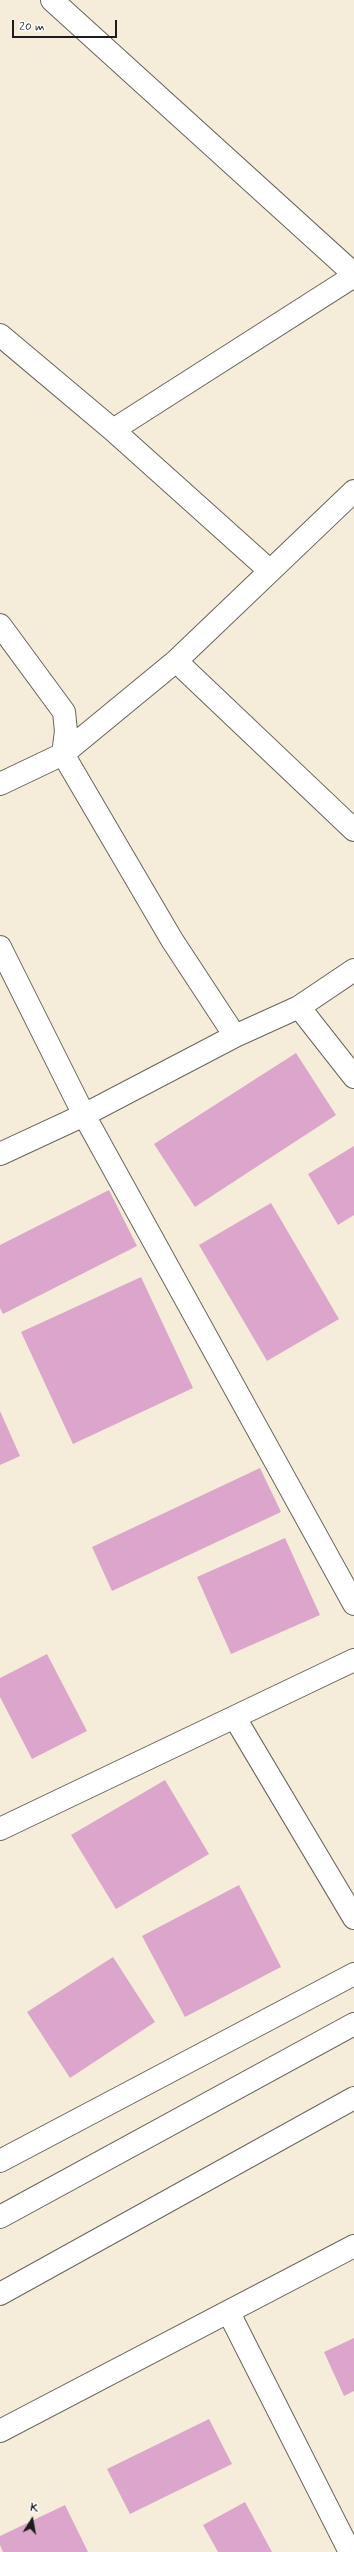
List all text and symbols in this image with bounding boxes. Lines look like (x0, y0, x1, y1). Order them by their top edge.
scale bar (14, 12, 119, 38)
text: 20 m (19, 19, 45, 35)
north arrow (12, 2500, 52, 2540)
text: K (29, 2501, 39, 2516)

